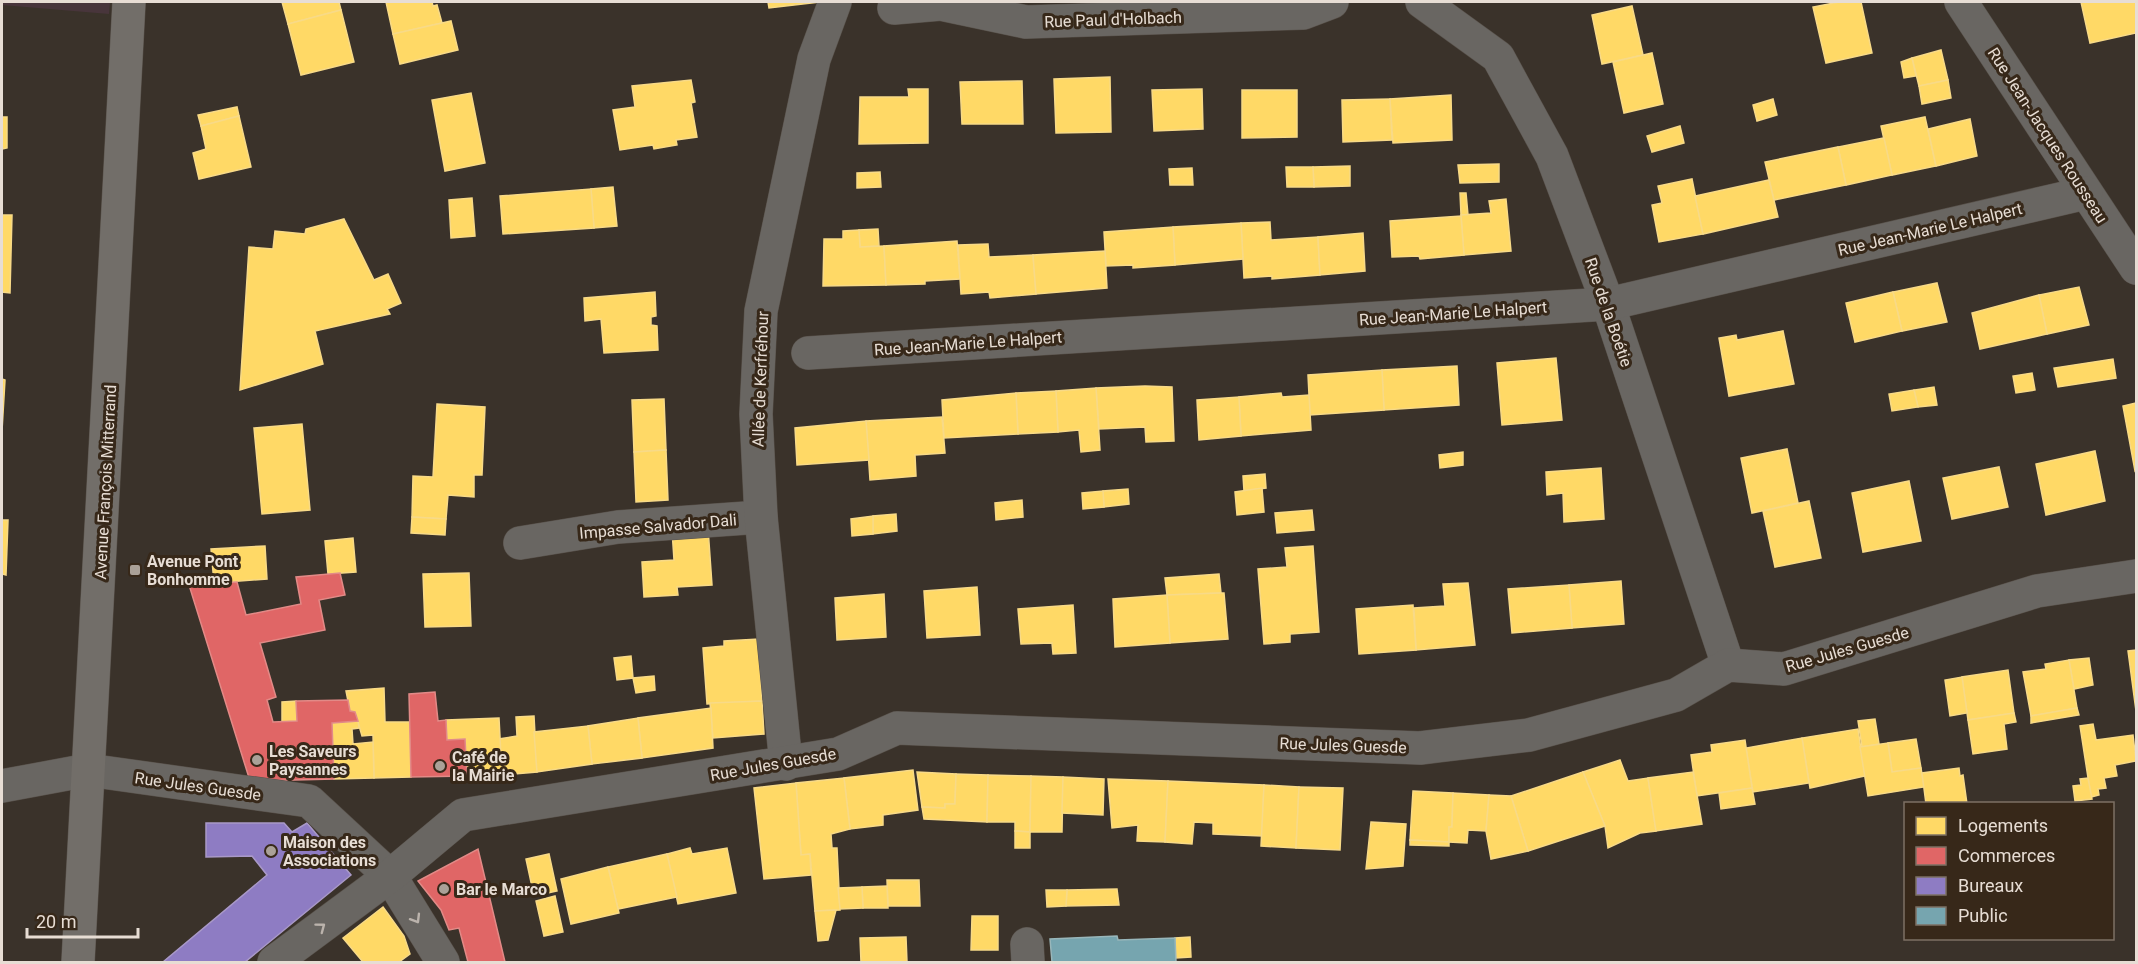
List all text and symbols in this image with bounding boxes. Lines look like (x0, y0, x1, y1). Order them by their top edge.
street label: Rue Paul d'Holbach (1044, 8, 1182, 31)
street label: Rue Jean-Jacques Rousseau (1984, 44, 2111, 227)
street label: Rue Jean-Marie Le Halpert (1836, 199, 2024, 260)
street label: Rue de la Boétie (1581, 255, 1636, 369)
street label: Rue Jean-Marie Le Halpert (1358, 297, 1548, 330)
street label: Allée de Kerfréhour (749, 310, 772, 447)
street label: Rue Jean-Marie Le Halpert (873, 327, 1063, 360)
street label: Avenue François Mitterrand (91, 384, 120, 580)
street label: Impasse Salvador Dali (579, 510, 738, 543)
place label: Avenue Pont Bonhomme (147, 552, 239, 589)
marker: Avenue Pont Bonhomme (128, 563, 142, 577)
street label: Rue Jules Guesde (1783, 623, 1911, 676)
street label: Rue Jules Guesde (1279, 734, 1407, 757)
place label: Les Saveurs Paysannes (269, 742, 356, 779)
street label: Rue Jules Guesde (709, 744, 837, 785)
place label: Café de la Mairie (452, 748, 515, 785)
marker: Les Saveurs Paysannes (250, 753, 264, 767)
marker: Café de la Mairie (433, 759, 447, 773)
street label: Rue Jules Guesde (134, 768, 262, 805)
legend (1904, 802, 2114, 940)
text: Logements (1958, 815, 2048, 836)
place label: Maison des Associations (283, 833, 376, 870)
marker: Maison des Associations (264, 844, 278, 858)
text: Commerces (1958, 845, 2055, 866)
text: Bureaux (1958, 875, 2023, 896)
place label: Bar le Marco (456, 880, 547, 899)
marker: Bar le Marco (437, 882, 451, 896)
scale bar (27, 901, 138, 939)
text: Public (1958, 905, 2008, 926)
text: 20 m (36, 911, 76, 932)
one-way arrow (409, 913, 421, 923)
one-way arrow (314, 924, 325, 935)

